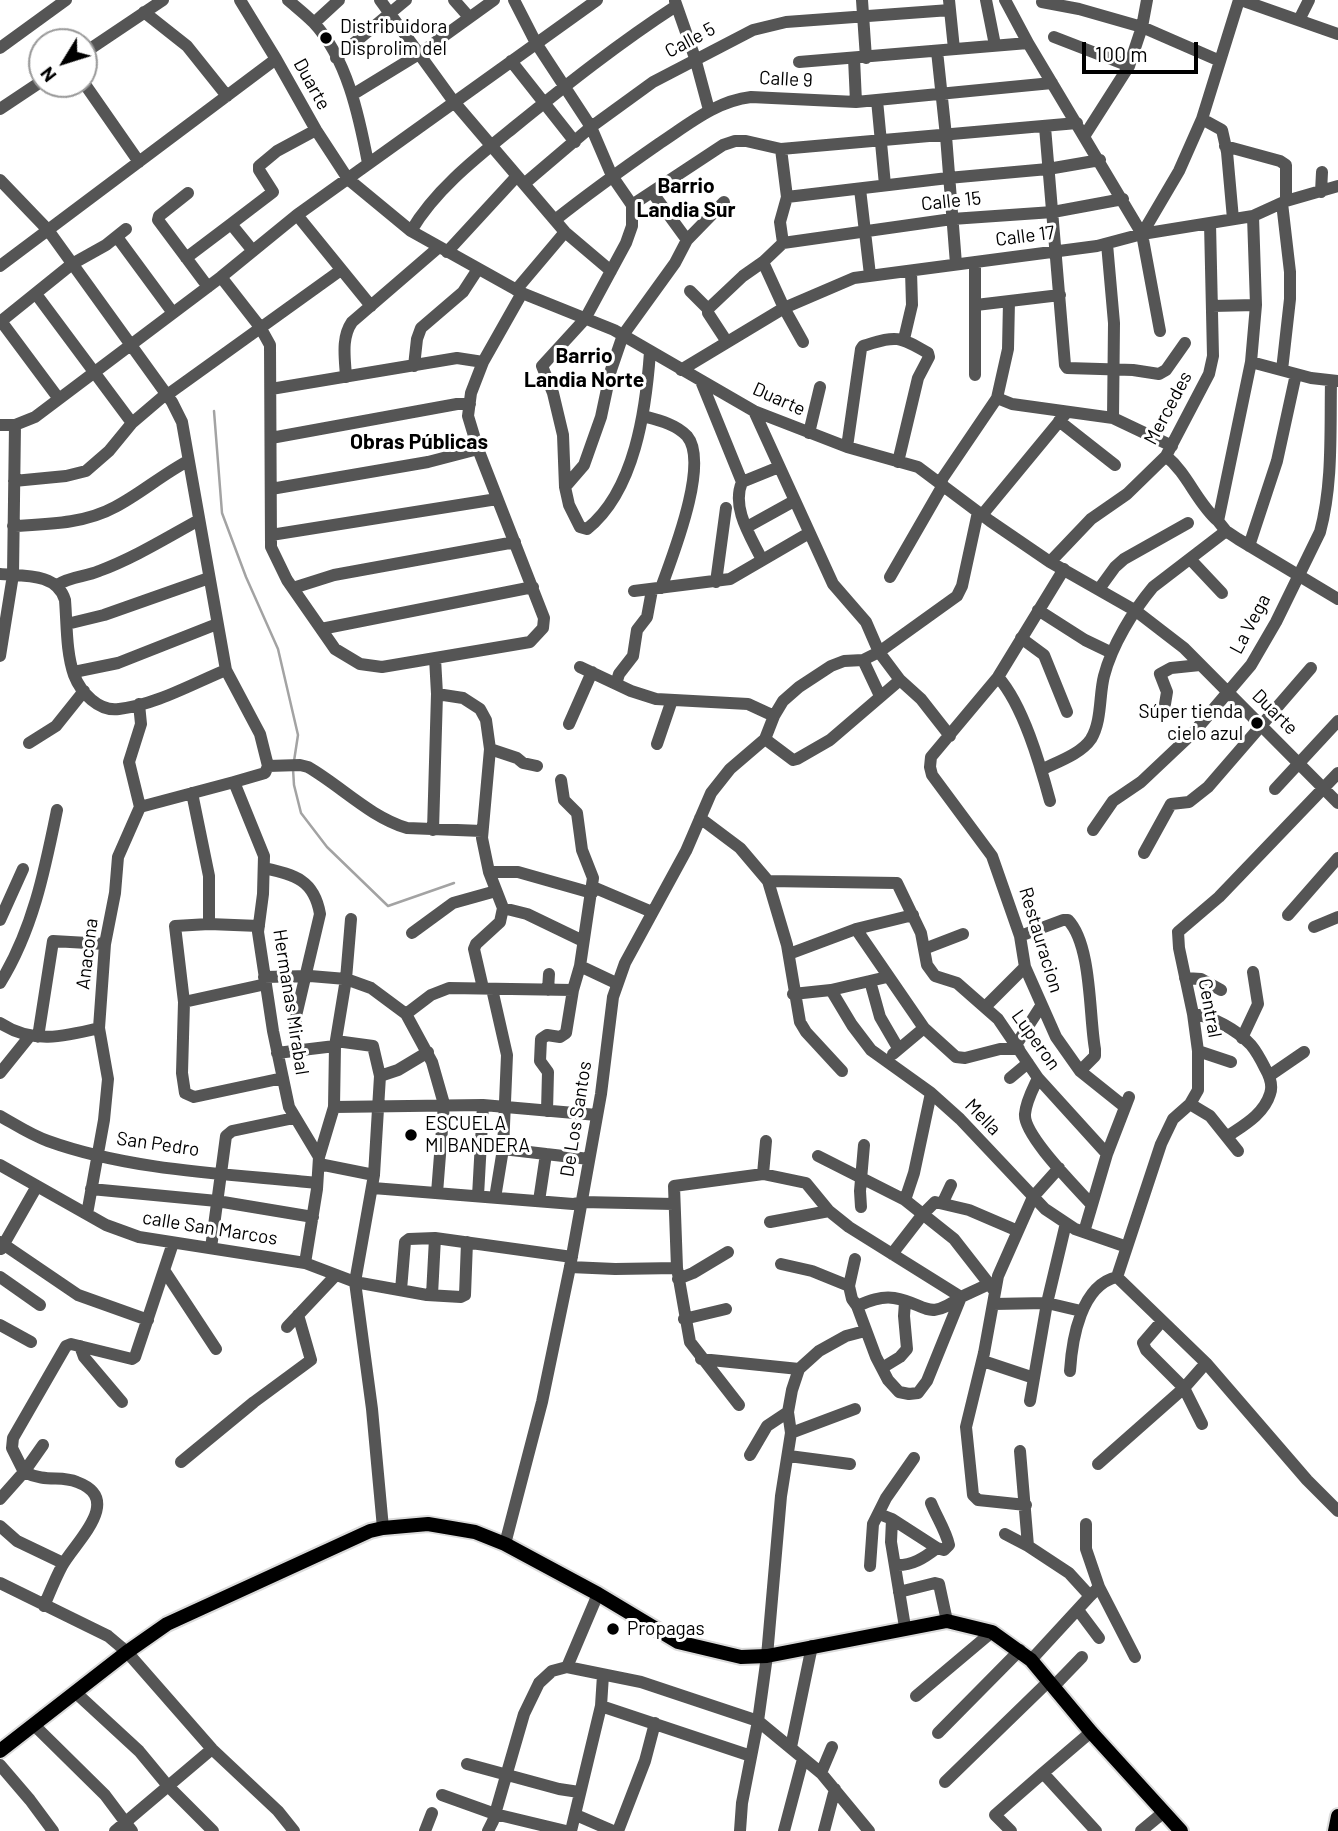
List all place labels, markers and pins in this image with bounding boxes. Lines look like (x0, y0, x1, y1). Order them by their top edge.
place label: Distribuidora Disprolim del (340, 16, 447, 60)
marker: Distribuidora Disprolim del (318, 30, 334, 46)
place label: Súper tienda cielo azul (1138, 701, 1243, 745)
marker: Súper tienda cielo azul (1249, 715, 1265, 731)
place label: ESCUELA MI BANDERA (425, 1113, 530, 1157)
marker: ESCUELA MI BANDERA (403, 1127, 419, 1143)
place label: Propagas (627, 1618, 705, 1640)
marker: Propagas (605, 1621, 621, 1637)

